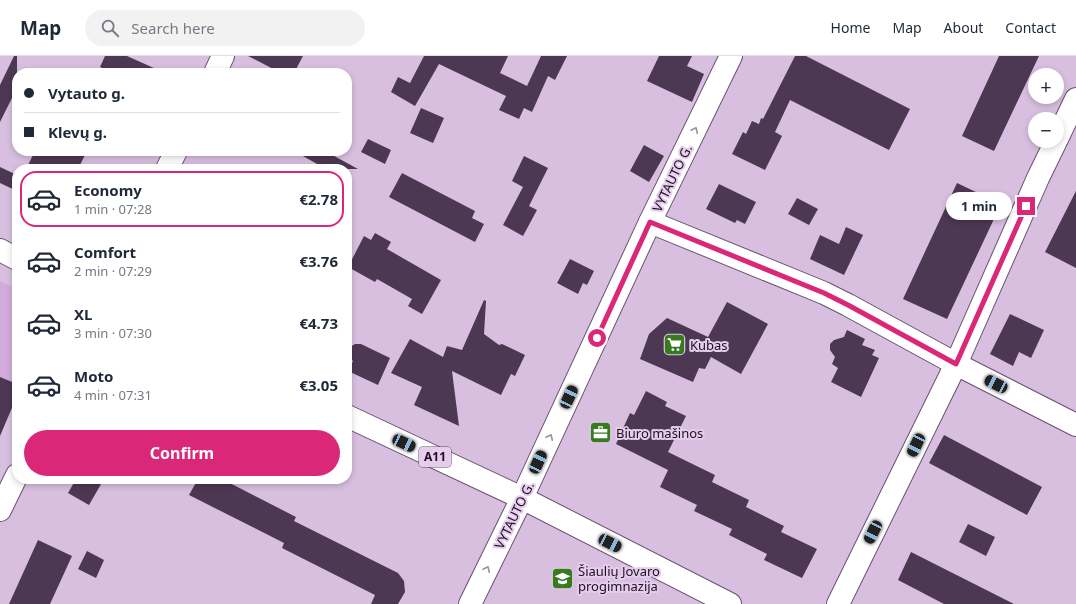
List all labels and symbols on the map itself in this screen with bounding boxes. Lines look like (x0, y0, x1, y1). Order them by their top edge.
one-way arrow (690, 127, 698, 134)
street label: VYTAUTO G. (648, 141, 696, 215)
callout: 1 min (946, 192, 1012, 220)
route end (1017, 197, 1035, 215)
route start (588, 329, 606, 347)
supermarket icon: Kubas (662, 332, 688, 358)
place label: Kubas (690, 336, 728, 354)
car (983, 373, 1009, 395)
car (558, 384, 580, 410)
office icon: Biuro mašinos (588, 420, 614, 446)
place label: Biuro mašinos (616, 424, 703, 442)
car (391, 432, 417, 454)
car (905, 432, 927, 458)
one-way arrow (545, 434, 553, 442)
road number: A11 (419, 447, 451, 467)
car (527, 449, 549, 475)
street label: VYTAUTO G. (490, 478, 538, 552)
car (862, 519, 884, 545)
car (597, 532, 623, 554)
place label: Šiaulių Jovaro progimnazija (578, 562, 660, 595)
school or university icon: Šiaulių Jovaro progimnazija (550, 565, 576, 591)
one-way arrow (482, 566, 490, 573)

